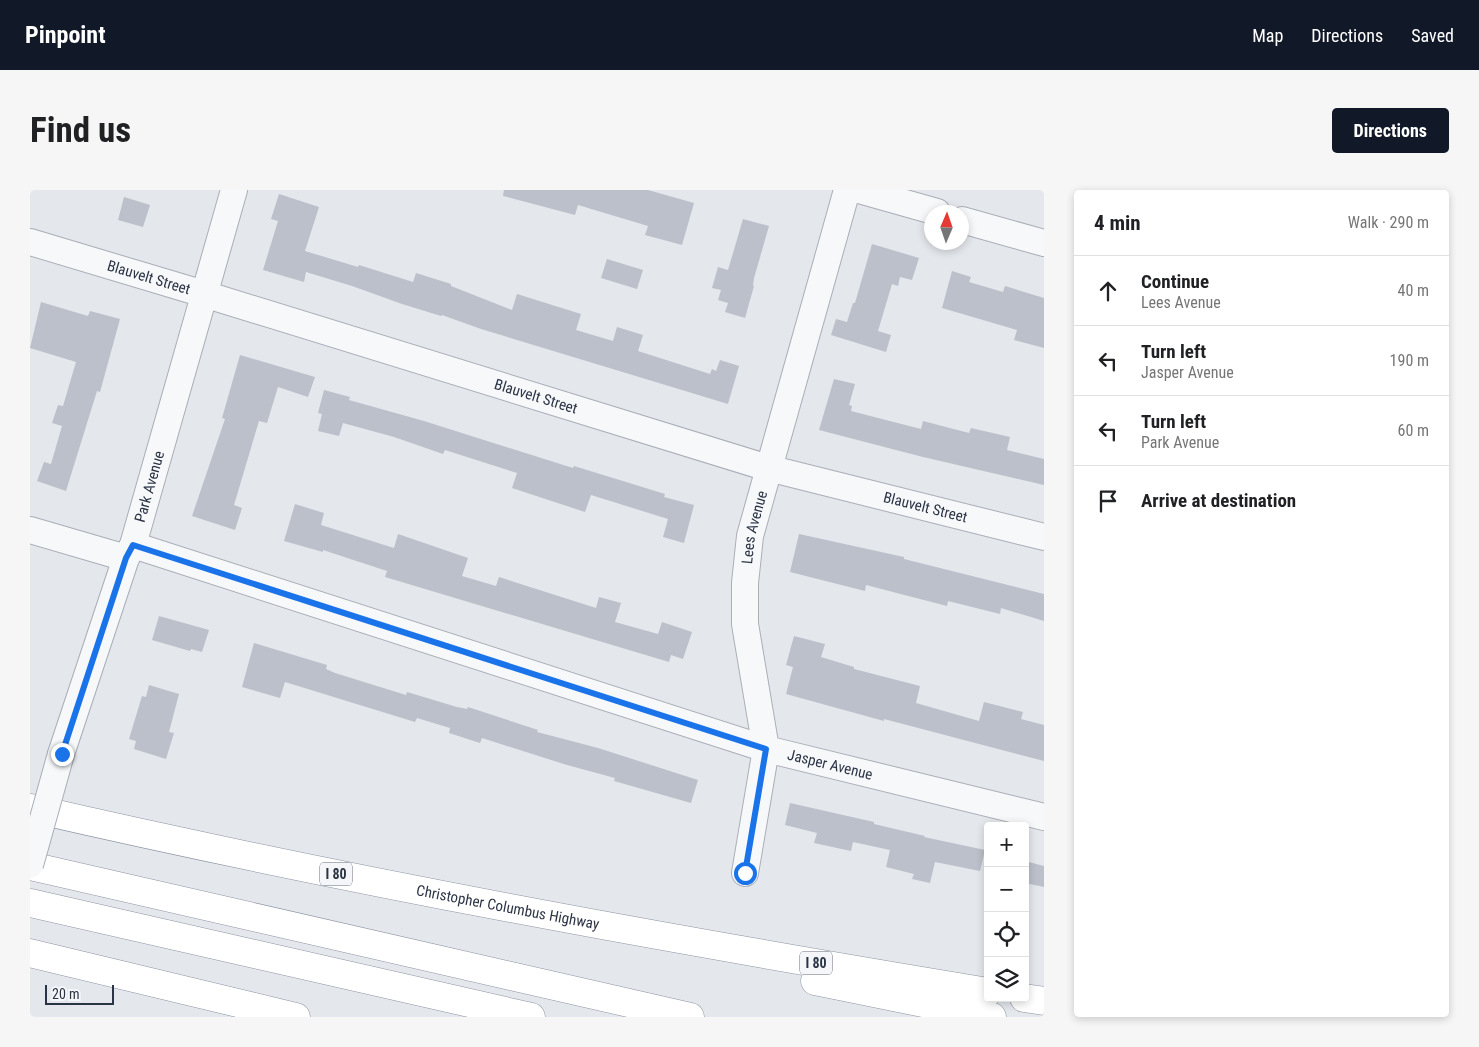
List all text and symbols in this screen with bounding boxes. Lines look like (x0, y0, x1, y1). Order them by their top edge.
text: Pinpoint (25, 21, 106, 49)
text: Map (1252, 25, 1283, 46)
text: Directions (1311, 25, 1383, 46)
text: Saved (1411, 25, 1454, 46)
button: Directions (1332, 108, 1449, 153)
text: Find us (30, 110, 131, 151)
north arrow (924, 205, 969, 250)
text: 4 min (1094, 211, 1141, 235)
text: Walk · 290 m (1348, 213, 1429, 232)
street label: Blauvelt Street (105, 257, 193, 298)
text: Continue (1141, 270, 1209, 293)
icon: ahead (1094, 277, 1122, 305)
text: 40 m (1397, 281, 1429, 300)
text: Lees Avenue (1141, 293, 1221, 312)
text: Turn left (1141, 340, 1206, 363)
icon: left (1094, 347, 1122, 375)
text: 190 m (1390, 351, 1429, 370)
text: Jasper Avenue (1141, 363, 1234, 382)
street label: Blauvelt Street (492, 375, 580, 418)
text: Turn left (1141, 410, 1206, 433)
icon: left (1094, 417, 1122, 445)
text: 60 m (1397, 421, 1429, 440)
text: Park Avenue (1141, 433, 1219, 452)
street label: Park Avenue (131, 449, 168, 524)
icon: arrive (1094, 487, 1122, 515)
street label: Blauvelt Street (881, 488, 969, 526)
street label: Lees Avenue (738, 489, 771, 565)
text: Arrive at destination (1141, 489, 1296, 512)
route end (51, 743, 74, 766)
street label: Jasper Avenue (786, 746, 874, 784)
map controls (984, 822, 1029, 1002)
button: + (984, 822, 1029, 867)
road number: I 80 (320, 862, 352, 886)
route start (734, 862, 757, 885)
button: − (984, 867, 1029, 912)
street label: Christopher Columbus Highway (415, 881, 601, 933)
button: locate (984, 912, 1029, 957)
road number: I 80 (800, 951, 832, 974)
button: layers (984, 957, 1029, 1002)
scale bar (45, 982, 114, 1005)
text: 20 m (52, 986, 80, 1002)

